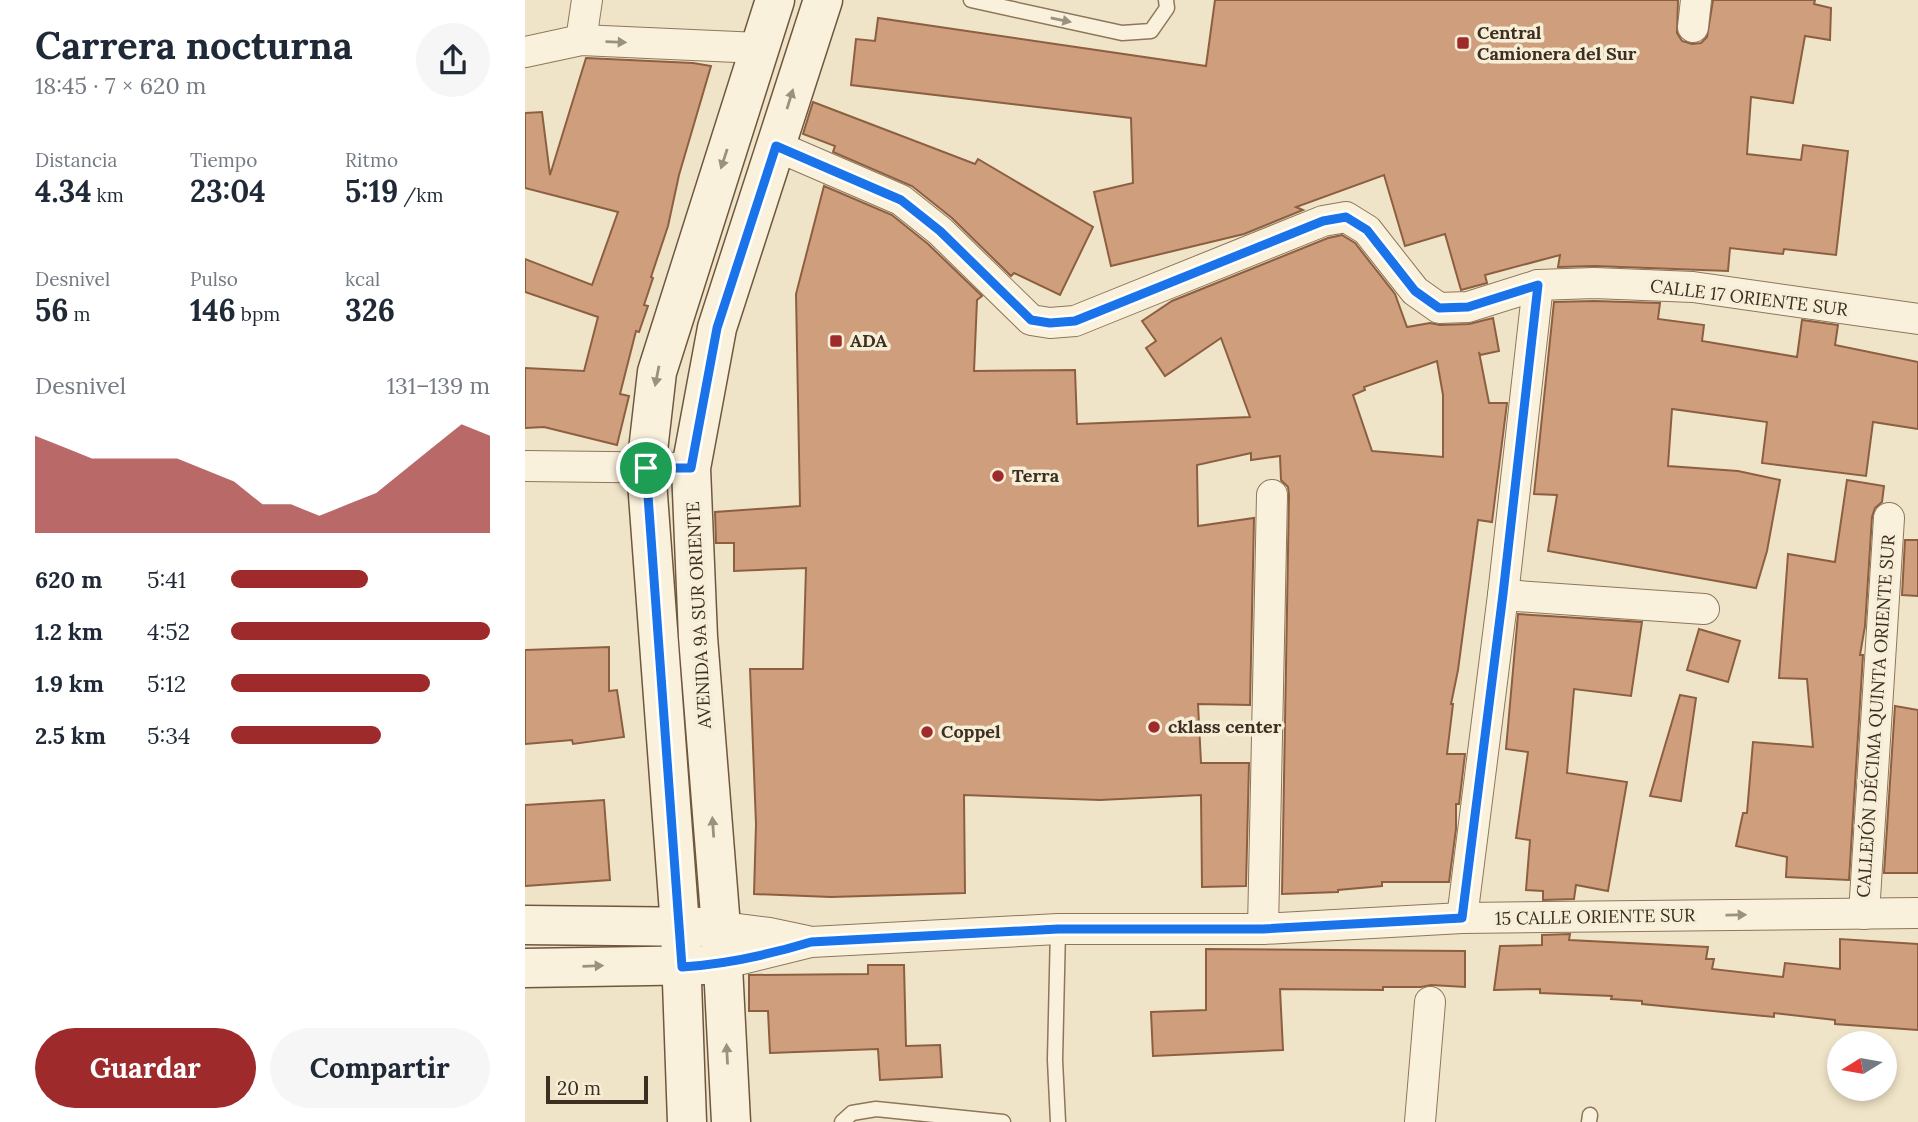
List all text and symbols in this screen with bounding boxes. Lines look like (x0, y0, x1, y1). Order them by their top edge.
one-way arrow (1050, 14, 1072, 25)
text: Carrera nocturna (35, 21, 353, 69)
place label: Central Camionera del Sur (1477, 21, 1637, 65)
button: share (416, 23, 490, 97)
marker: Central Camionera del Sur (1455, 35, 1471, 51)
one-way arrow (606, 36, 628, 47)
text: 18:45 · 7 × 620 m (35, 71, 206, 100)
one-way arrow (786, 89, 796, 110)
text: Distancia (35, 148, 117, 172)
text: Tiempo (190, 148, 257, 172)
text: Ritmo (345, 148, 398, 172)
one-way arrow (719, 148, 729, 169)
text: 4.34 (35, 172, 92, 210)
text: 23:04 (190, 172, 266, 210)
text: 5:19 (345, 172, 398, 210)
text: km (92, 183, 124, 207)
text: /km (398, 183, 443, 207)
text: Desnivel (35, 267, 110, 291)
text: Pulso (190, 267, 238, 291)
text: kcal (345, 267, 380, 291)
street label: CALLE 17 ORIENTE SUR (1649, 274, 1850, 321)
text: 56 (35, 291, 68, 329)
text: 146 (190, 291, 236, 329)
text: 326 (345, 291, 395, 329)
text: m (68, 302, 90, 326)
text: bpm (236, 302, 280, 326)
place label: ADA (850, 329, 887, 352)
marker: ADA (828, 333, 844, 349)
one-way arrow (652, 365, 663, 387)
text: Desnivel (35, 371, 126, 400)
text: 131–139 m (387, 371, 490, 400)
pin (616, 438, 676, 498)
icon: arrive (627, 449, 665, 487)
place label: Terra (1012, 464, 1060, 487)
marker: Terra (990, 468, 1006, 484)
street label: AVENIDA 9A SUR ORIENTE (681, 501, 716, 730)
street label: CALLEJÓN DÉCIMA QUINTA ORIENTE SUR (1851, 533, 1900, 898)
text: 620 m (35, 565, 102, 594)
text: 5:41 (147, 565, 186, 594)
text: 1.2 km (35, 617, 103, 646)
text: 4:52 (147, 617, 190, 646)
text: 1.9 km (35, 669, 104, 698)
text: 5:12 (147, 669, 186, 698)
place label: cklass center (1168, 715, 1282, 738)
marker: cklass center (1146, 719, 1162, 735)
place label: Coppel (941, 720, 1001, 743)
text: 2.5 km (35, 721, 106, 750)
text: 5:34 (147, 721, 191, 750)
marker: Coppel (919, 724, 935, 740)
one-way arrow (707, 816, 718, 838)
street label: 15 CALLE ORIENTE SUR (1495, 903, 1696, 930)
one-way arrow (1725, 910, 1747, 921)
one-way arrow (582, 961, 604, 972)
button: Guardar (35, 1028, 256, 1108)
button: Compartir (270, 1028, 490, 1108)
north arrow (1827, 1031, 1897, 1101)
map controls (1827, 1031, 1897, 1101)
one-way arrow (721, 1043, 732, 1065)
scale bar (546, 1073, 647, 1105)
text: 20 m (557, 1076, 601, 1100)

